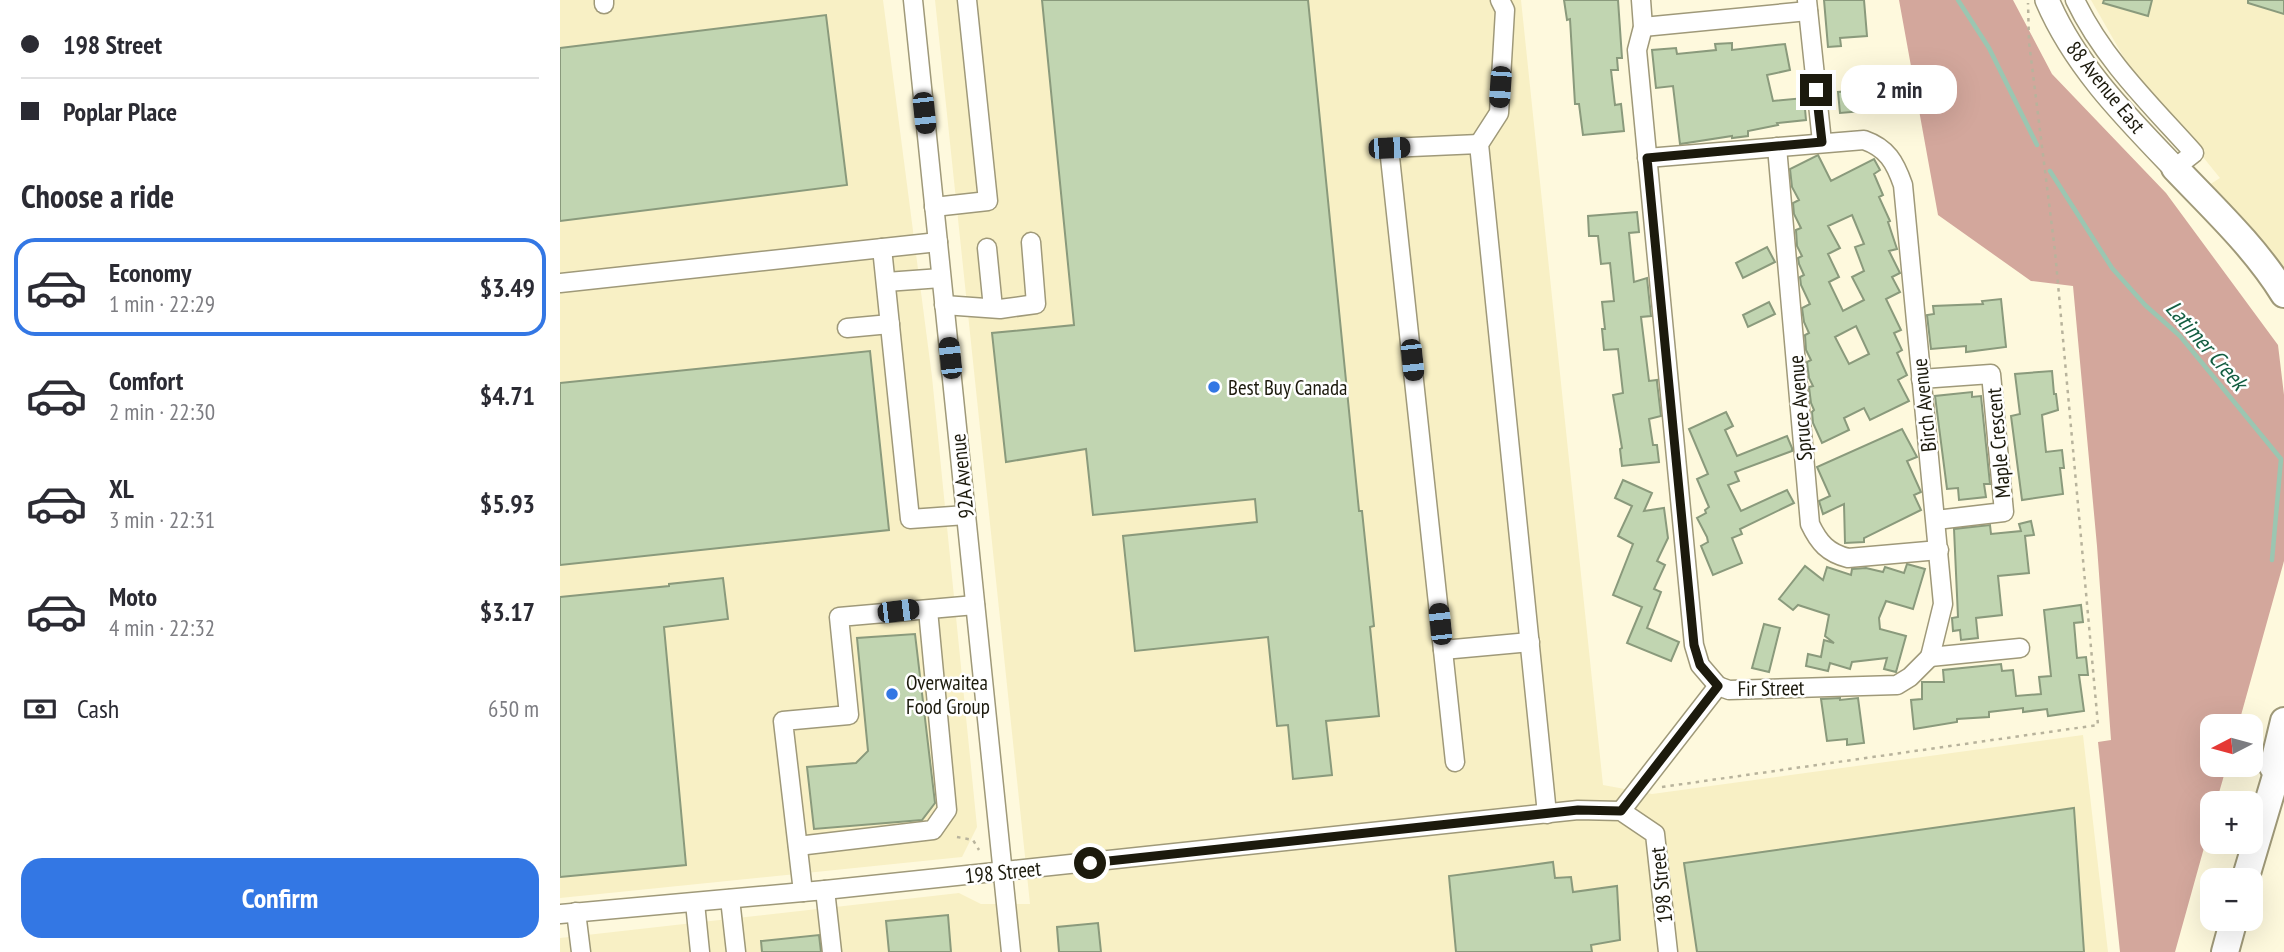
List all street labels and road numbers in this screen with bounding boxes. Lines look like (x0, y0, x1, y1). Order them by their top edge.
street label: 88 Avenue East (2061, 36, 2151, 139)
street label: Spruce Avenue (1782, 354, 1818, 462)
street label: Birch Avenue (1906, 357, 1942, 453)
street label: Maple Crescent (1980, 387, 2016, 499)
street label: 92A Avenue (944, 432, 980, 520)
street label: Fir Street (1737, 674, 1805, 702)
street label: 198 Street (1644, 845, 1678, 924)
street label: 198 Street (964, 855, 1043, 889)

